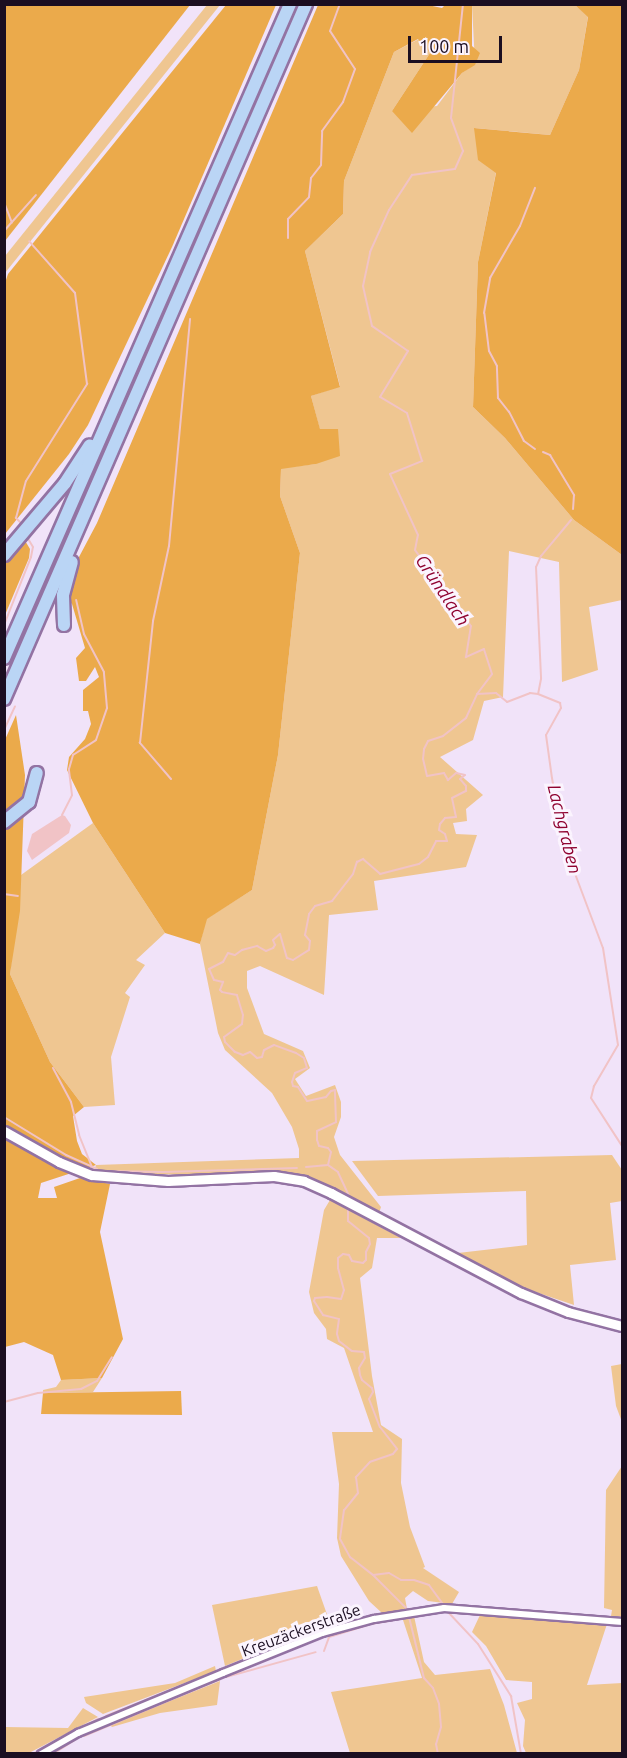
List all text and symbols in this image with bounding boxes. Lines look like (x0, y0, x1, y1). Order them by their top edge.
scale bar (411, 24, 506, 62)
text: 100 m (419, 36, 469, 56)
water label: Gründlach (411, 550, 475, 630)
water label: Lachgraben (543, 782, 587, 876)
street label: Kreuzäckerstraße (239, 1600, 363, 1660)

